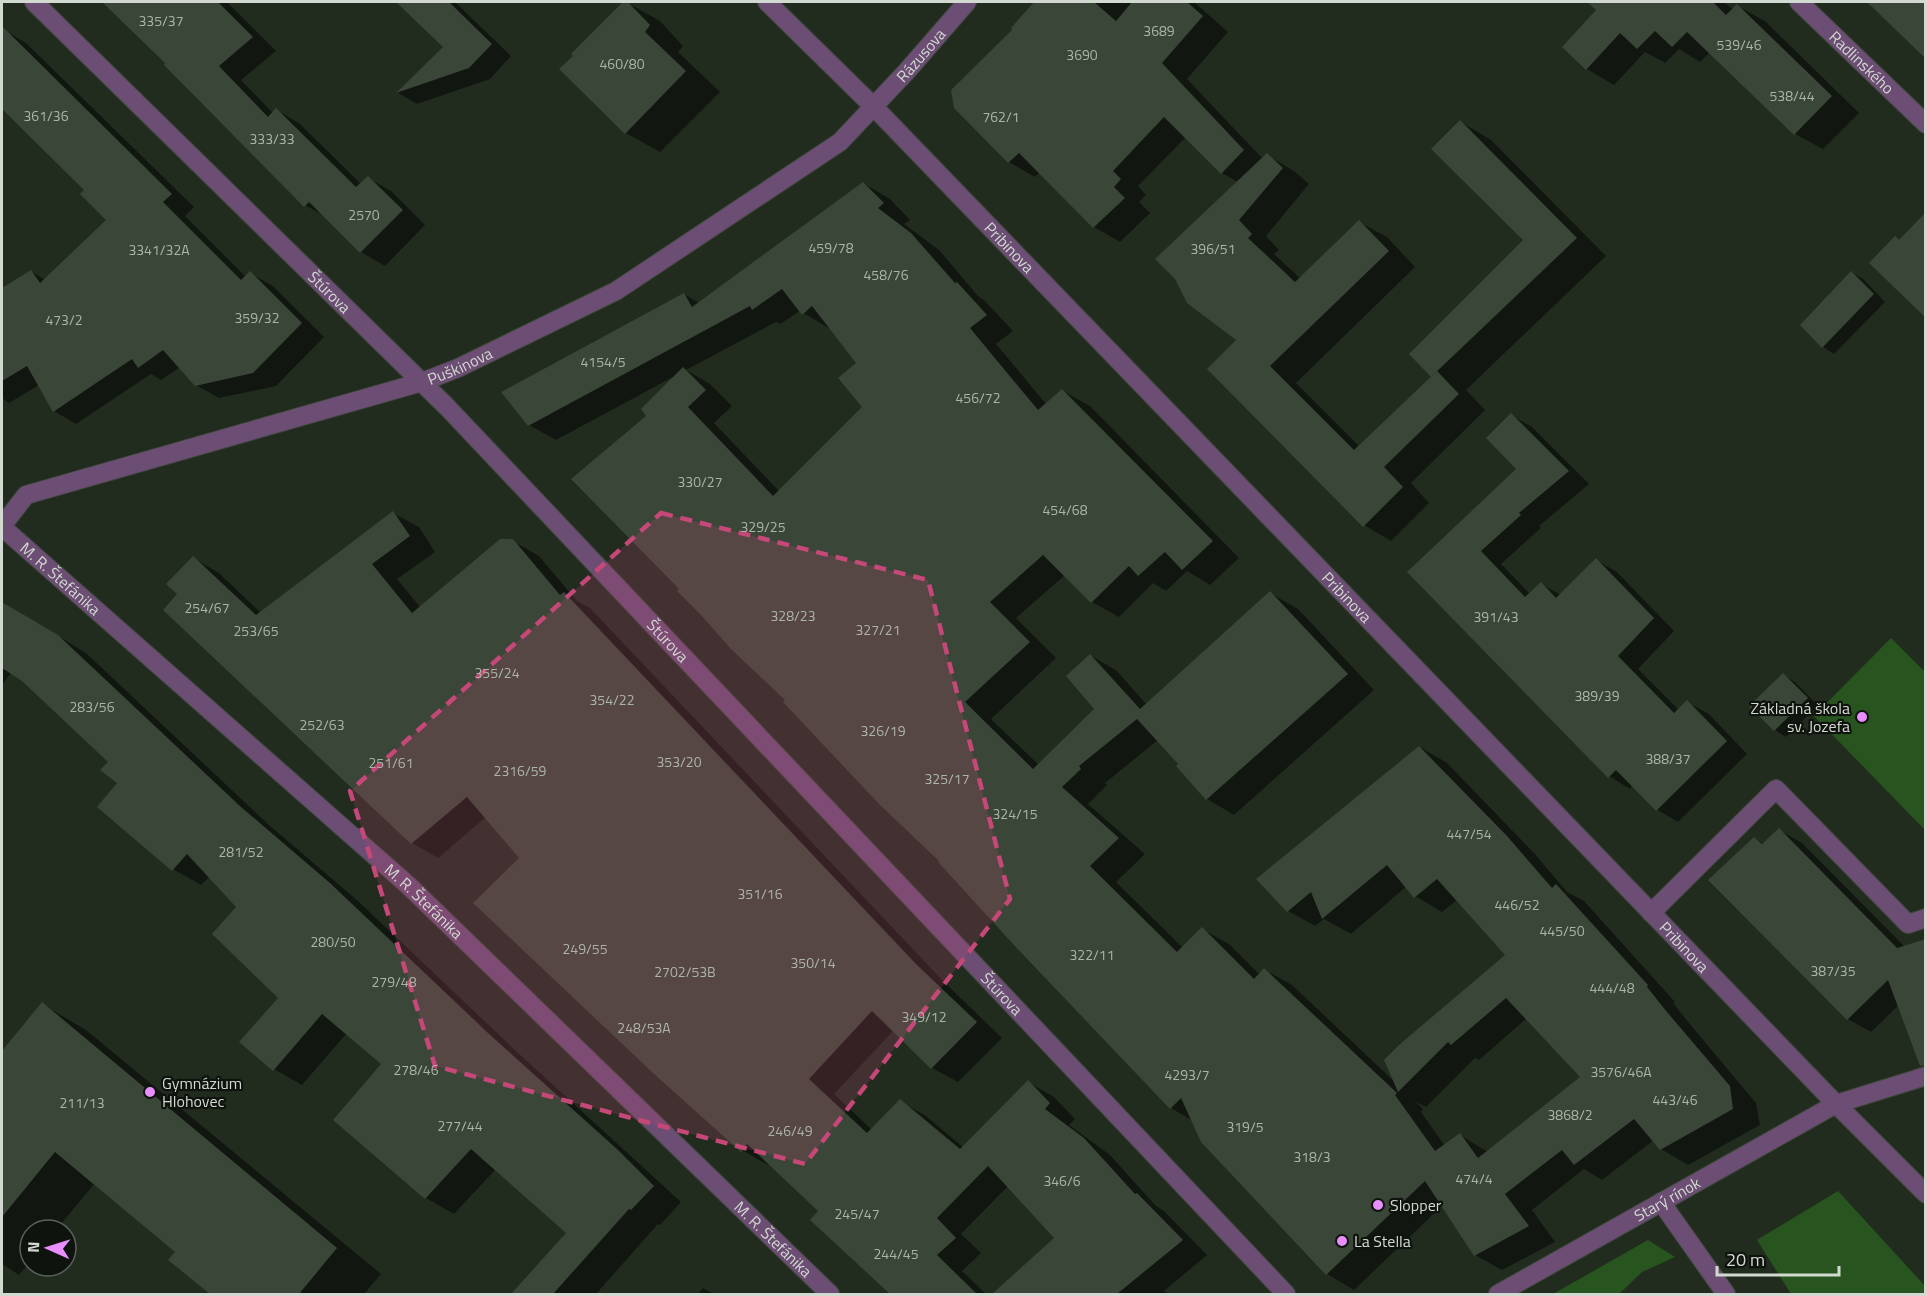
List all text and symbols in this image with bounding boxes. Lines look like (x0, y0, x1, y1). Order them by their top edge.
house number: 335/37 (139, 10, 183, 31)
house number: 3689 (1143, 20, 1175, 41)
street label: Rázusova (890, 23, 951, 88)
street label: Radlinského (1824, 25, 1900, 99)
house number: 539/46 (1717, 34, 1762, 55)
house number: 3690 (1066, 44, 1098, 65)
house number: 460/80 (600, 53, 645, 74)
house number: 538/44 (1770, 85, 1815, 106)
house number: 361/36 (24, 105, 69, 126)
house number: 762/1 (982, 106, 1020, 127)
house number: 333/33 (250, 128, 294, 149)
house number: 2570 (348, 204, 380, 225)
street label: Pribinova (979, 216, 1040, 278)
house number: 459/78 (809, 237, 854, 258)
house number: 396/51 (1191, 238, 1235, 259)
house number: 3341/32A (128, 239, 190, 260)
house number: 458/76 (864, 264, 909, 285)
street label: Štúrova (303, 265, 357, 319)
house number: 359/32 (235, 307, 279, 328)
house number: 473/2 (45, 309, 83, 330)
street label: Puškinova (424, 341, 496, 391)
house number: 4154/5 (581, 351, 626, 372)
house number: 456/72 (956, 387, 1000, 408)
house number: 330/27 (678, 471, 722, 492)
house number: 454/68 (1043, 499, 1088, 520)
house number: 329/25 (741, 516, 786, 537)
street label: M. R. Štefánika (15, 536, 106, 621)
street label: Pribinova (1316, 566, 1377, 628)
house number: 254/67 (185, 597, 229, 618)
house number: 328/23 (771, 605, 815, 626)
house number: 391/43 (1474, 606, 1518, 627)
street label: Štúrova (641, 613, 695, 668)
house number: 327/21 (856, 619, 900, 640)
house number: 253/65 (234, 620, 279, 641)
house number: 355/24 (475, 662, 520, 683)
house number: 389/39 (1575, 685, 1620, 706)
house number: 354/22 (590, 689, 634, 710)
house number: 283/56 (70, 696, 115, 717)
place label: Základná škola sv. Jozefa (1750, 696, 1850, 738)
marker: Základná škola sv. Jozefa (1855, 710, 1869, 724)
house number: 252/63 (300, 714, 344, 735)
house number: 326/19 (861, 720, 906, 741)
house number: 388/37 (1646, 748, 1690, 769)
house number: 353/20 (657, 751, 702, 772)
house number: 251/61 (369, 752, 413, 773)
house number: 2316/59 (494, 760, 547, 781)
house number: 325/17 (925, 768, 969, 789)
house number: 324/15 (993, 803, 1038, 824)
house number: 447/54 (1447, 823, 1492, 844)
house number: 281/52 (219, 841, 263, 862)
street label: M. R. Štefánika (379, 858, 469, 944)
house number: 351/16 (738, 883, 783, 904)
house number: 446/52 (1495, 894, 1539, 915)
street label: Pribinova (1654, 916, 1715, 978)
house number: 445/50 (1540, 920, 1585, 941)
house number: 280/50 (311, 931, 356, 952)
house number: 249/55 (563, 938, 608, 959)
house number: 322/11 (1070, 944, 1114, 965)
house number: 350/14 (791, 952, 836, 973)
house number: 387/35 (1811, 960, 1856, 981)
house number: 2702/53B (654, 961, 716, 982)
street label: Štúrova (975, 967, 1029, 1021)
house number: 279/48 (372, 971, 417, 992)
house number: 444/48 (1590, 977, 1635, 998)
house number: 349/12 (902, 1006, 946, 1027)
house number: 248/53A (617, 1017, 671, 1038)
house number: 278/46 (394, 1059, 439, 1080)
house number: 3576/46A (1590, 1061, 1652, 1082)
house number: 4293/7 (1165, 1064, 1209, 1085)
place label: Gymnázium Hlohovec (162, 1071, 242, 1113)
marker: Gymnázium Hlohovec (143, 1085, 157, 1099)
house number: 443/46 (1653, 1089, 1698, 1110)
house number: 211/13 (60, 1092, 104, 1113)
house number: 3868/2 (1548, 1104, 1592, 1125)
house number: 277/44 (438, 1115, 483, 1136)
house number: 319/5 (1226, 1116, 1264, 1137)
house number: 246/49 (768, 1120, 813, 1141)
house number: 318/3 (1293, 1146, 1331, 1167)
house number: 474/4 (1455, 1168, 1493, 1189)
house number: 346/6 (1043, 1170, 1081, 1191)
street label: Starý rínok (1630, 1170, 1705, 1227)
place label: Slopper (1390, 1193, 1442, 1217)
street label: M. R. Štefánika (729, 1195, 818, 1283)
marker: Slopper (1371, 1198, 1385, 1212)
house number: 245/47 (835, 1203, 879, 1224)
north arrow (18, 1218, 78, 1278)
place label: La Stella (1354, 1229, 1411, 1253)
marker: La Stella (1335, 1234, 1349, 1248)
scale bar (1717, 1239, 1838, 1277)
text: N (21, 1241, 45, 1253)
house number: 244/45 (874, 1243, 919, 1264)
text: 20 m (1726, 1246, 1765, 1273)

